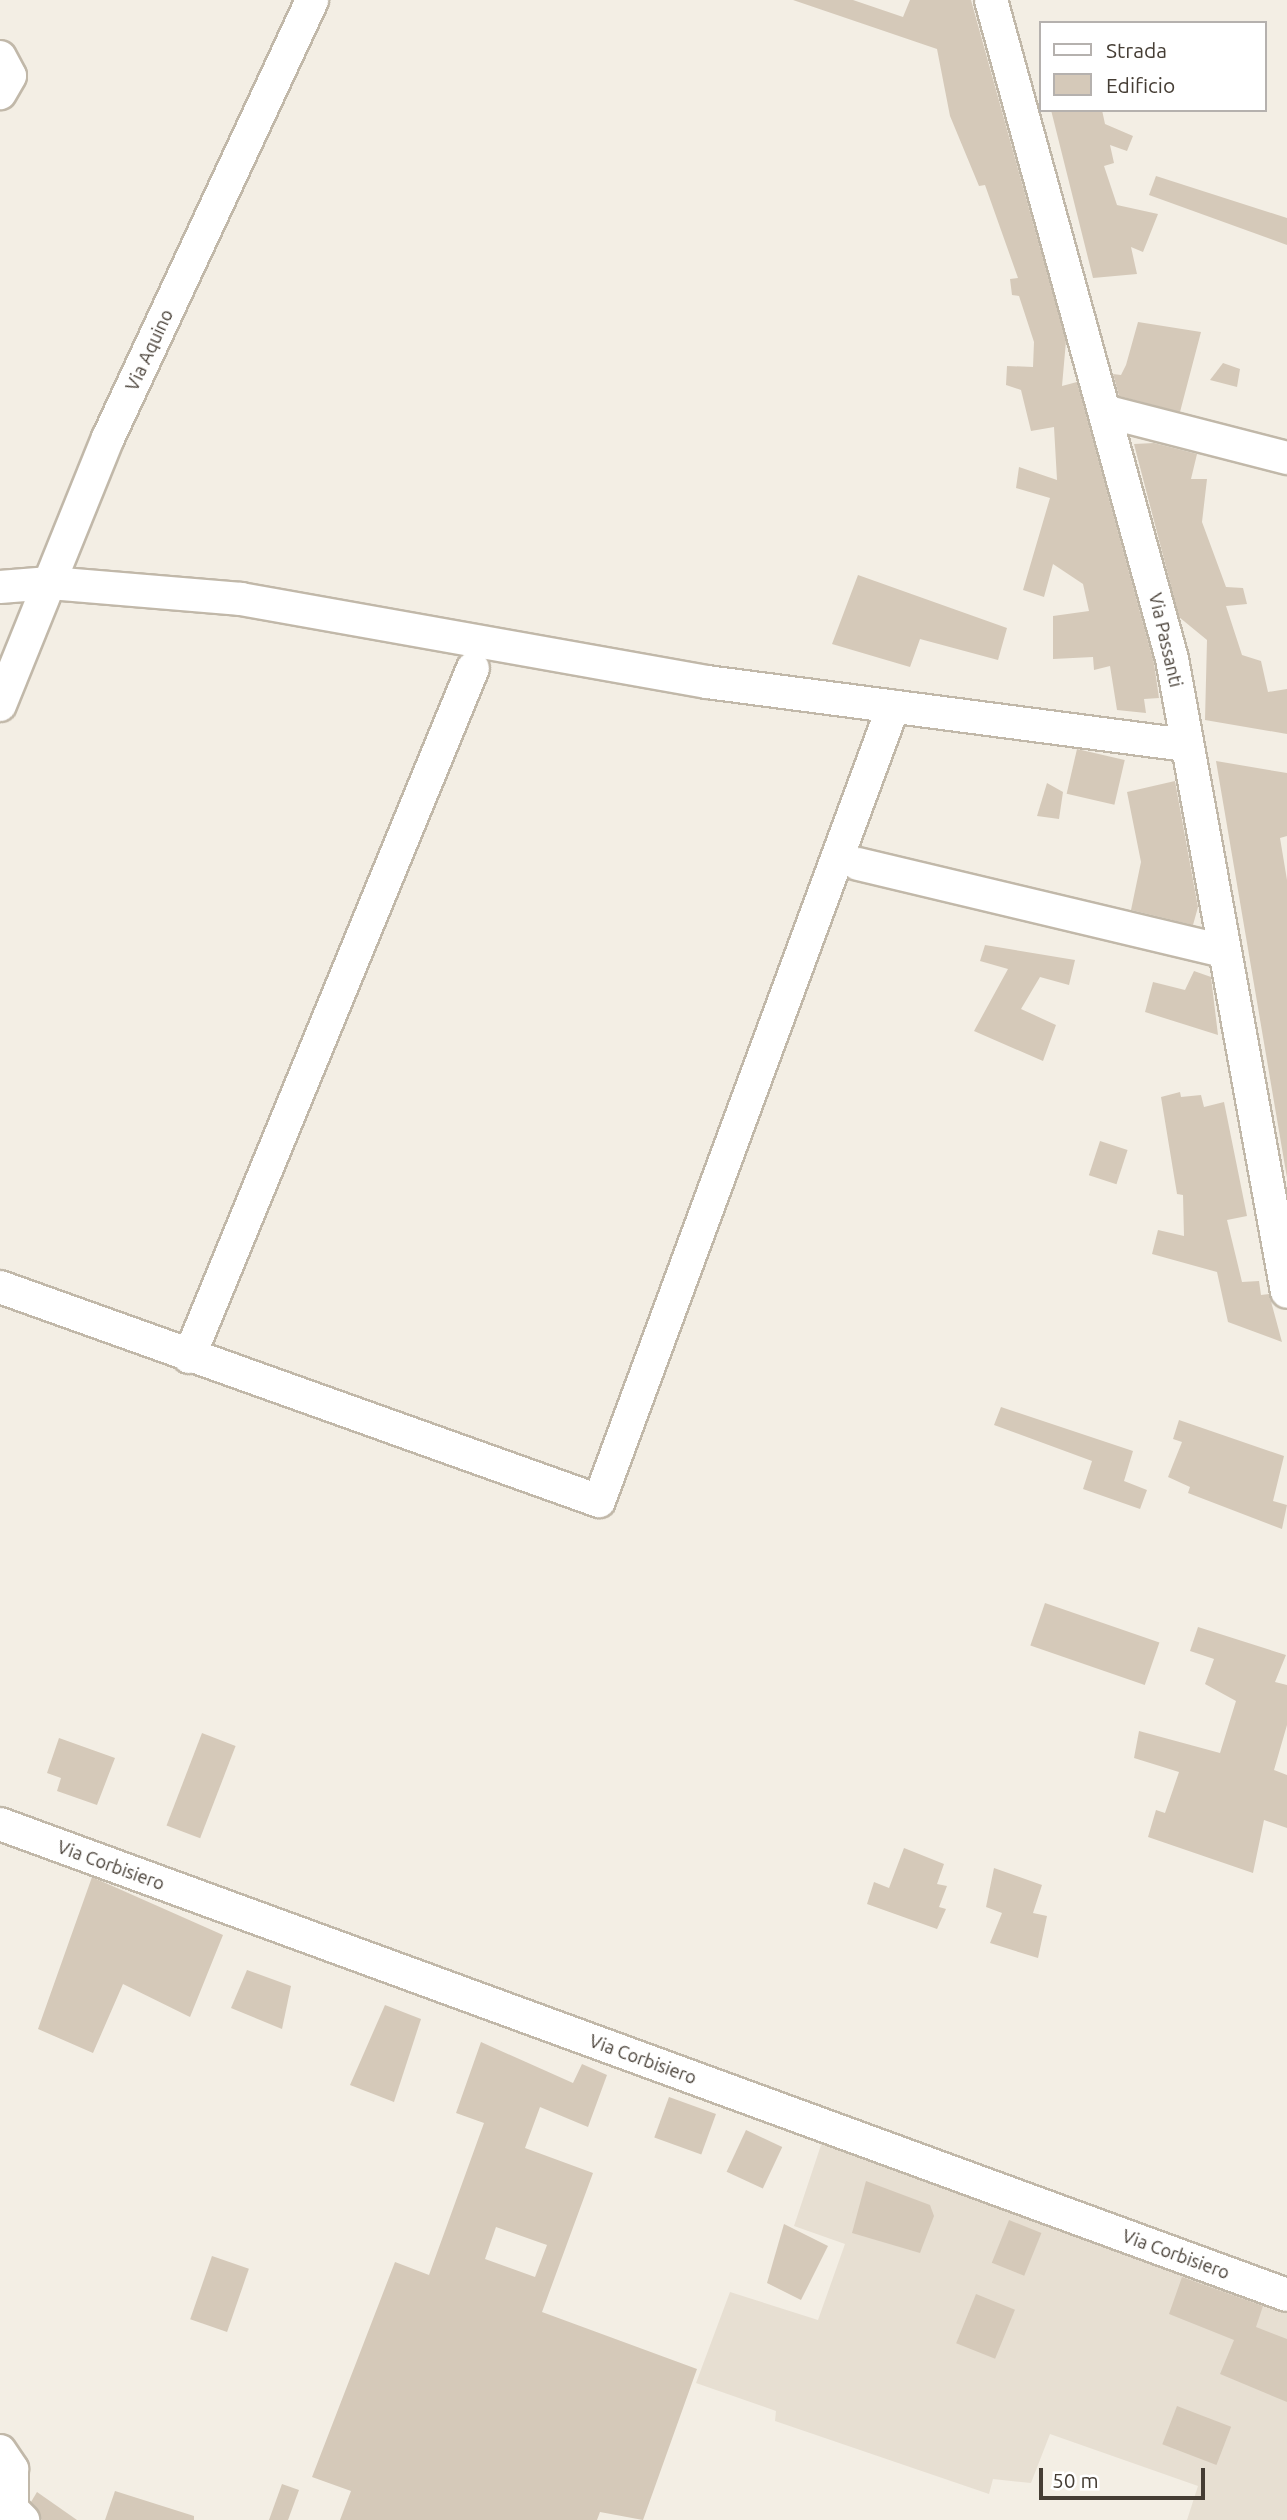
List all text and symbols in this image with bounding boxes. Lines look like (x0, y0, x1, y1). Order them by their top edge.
legend (1038, 21, 1266, 112)
text: Strada (1106, 38, 1167, 62)
text: Edificio (1106, 73, 1175, 97)
street label: Via Aquino (121, 306, 177, 394)
street label: Via Passanti (1145, 591, 1187, 689)
street label: Via Corbisiero (54, 1836, 168, 1894)
street label: Via Corbisiero (586, 2030, 700, 2088)
street label: Via Corbisiero (1119, 2225, 1233, 2283)
scale bar (1042, 2454, 1208, 2498)
text: 50 m (1052, 2468, 1099, 2492)

